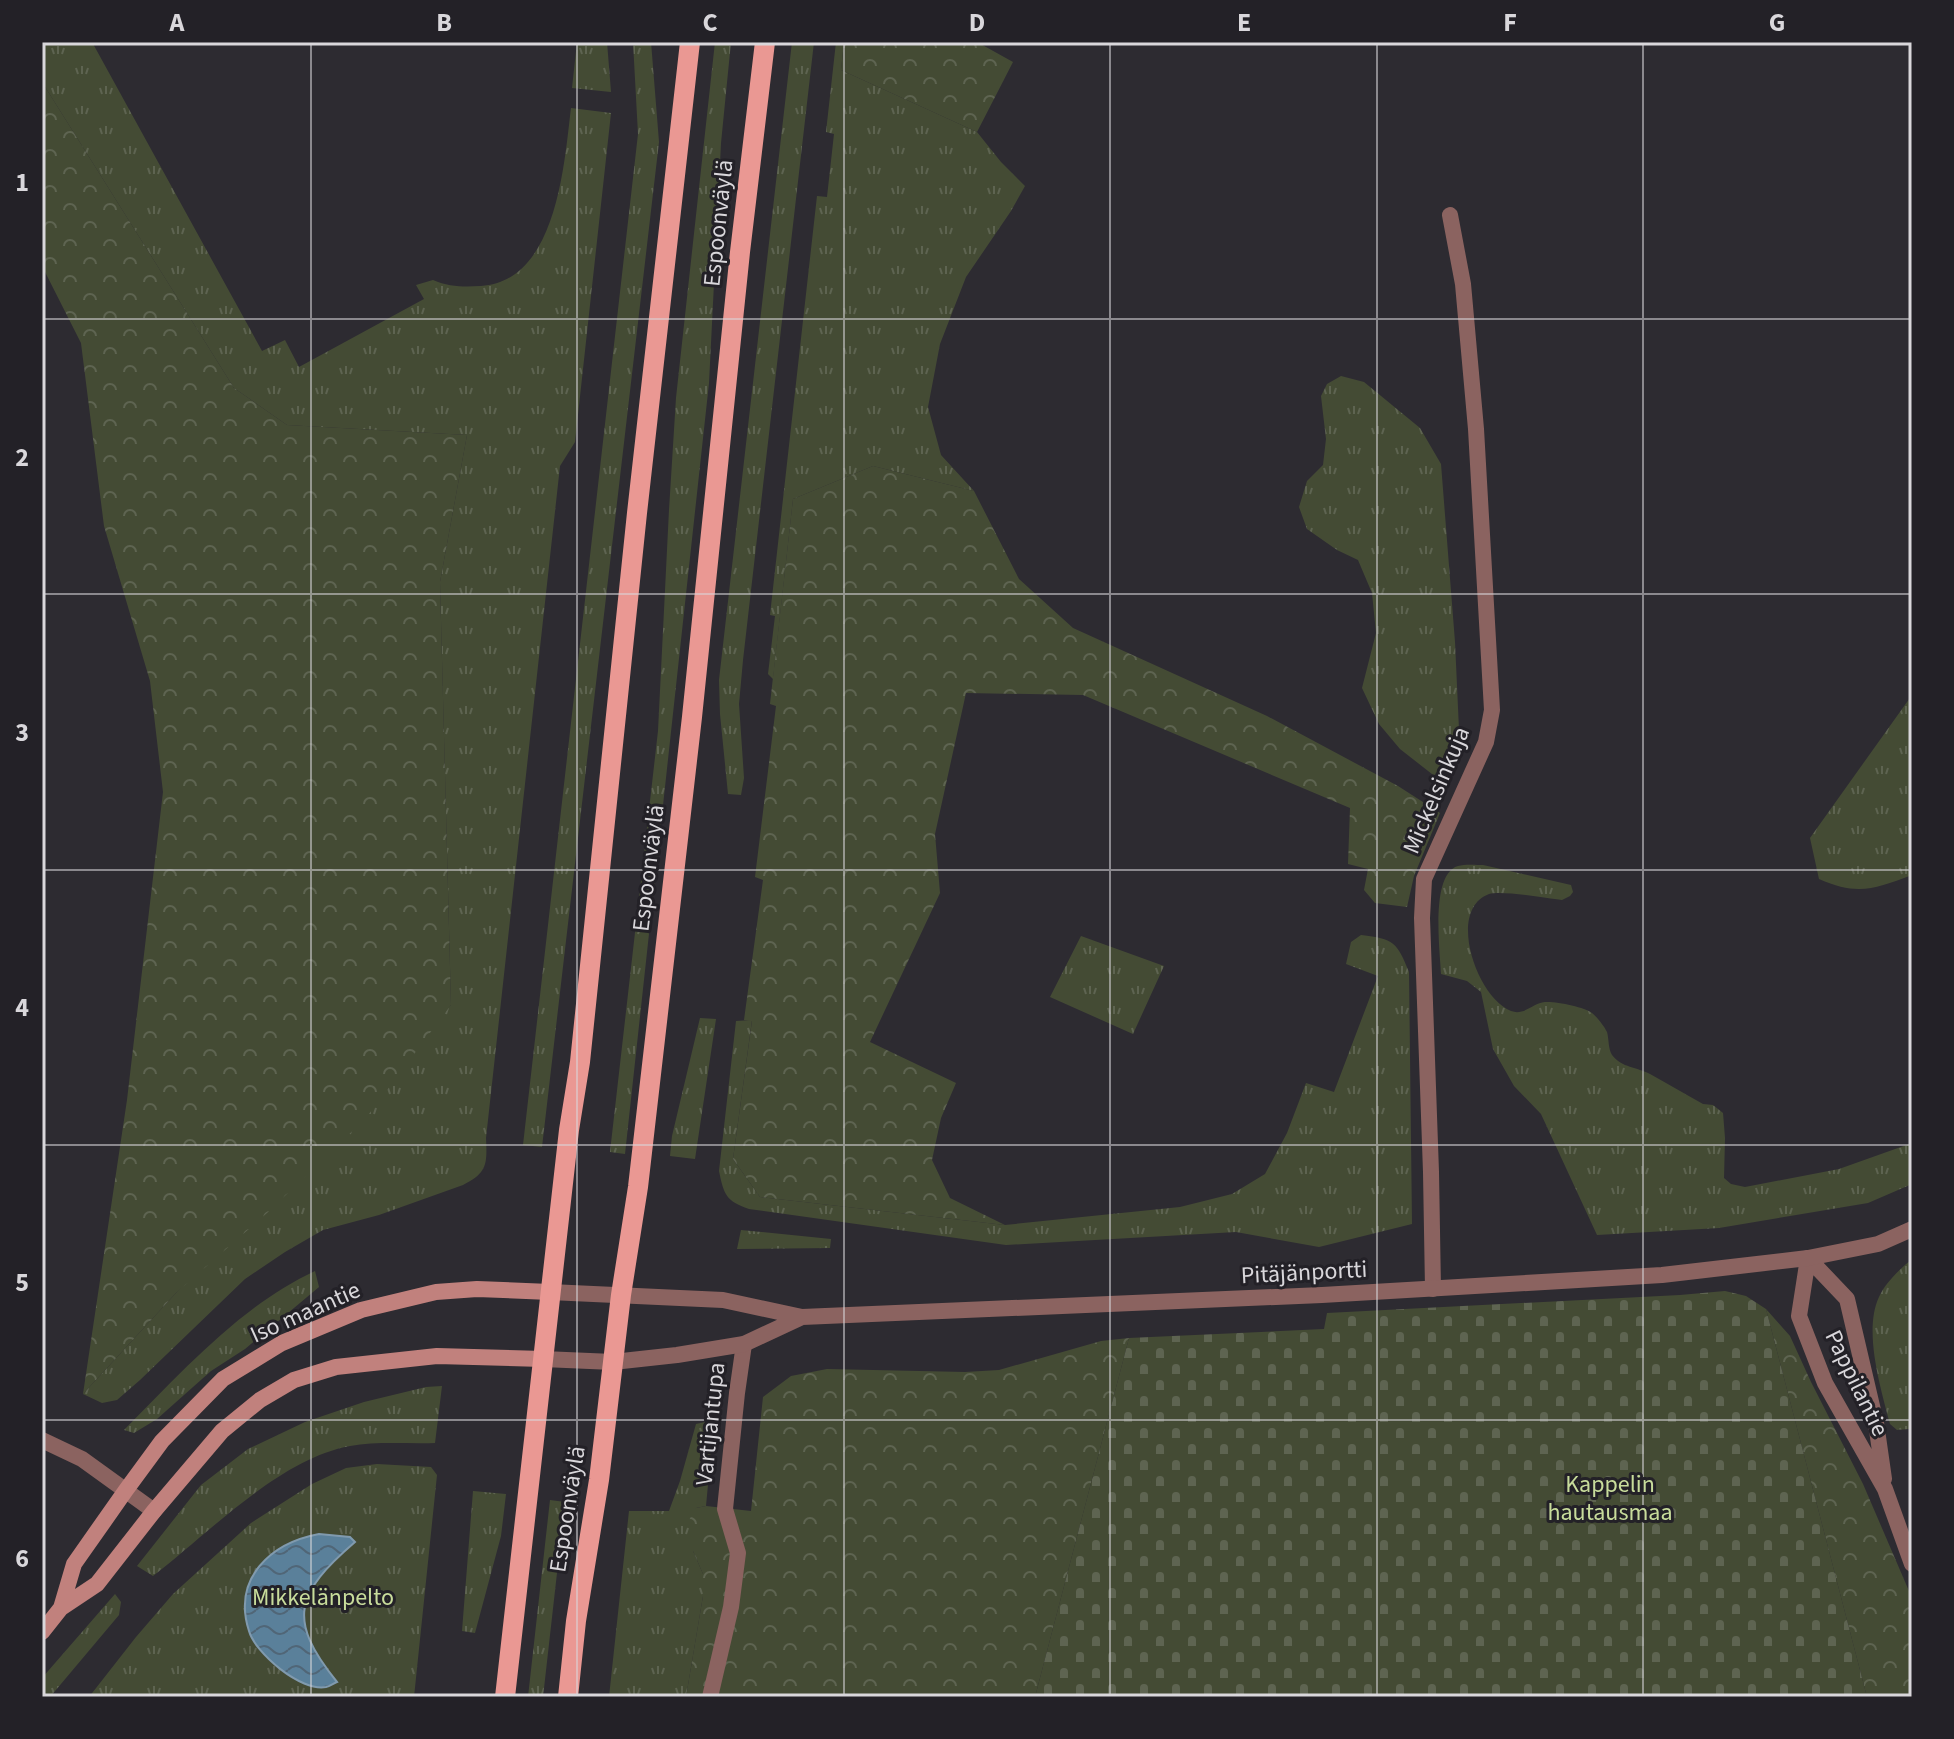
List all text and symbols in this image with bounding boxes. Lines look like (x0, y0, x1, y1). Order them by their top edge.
text: A (169, 4, 186, 41)
text: B (436, 4, 452, 41)
text: C (702, 4, 718, 41)
text: D (969, 4, 985, 41)
text: E (1237, 4, 1251, 41)
text: F (1503, 4, 1517, 41)
text: G (1769, 4, 1785, 41)
street label: Espoonväylä (694, 158, 743, 288)
text: 1 (15, 164, 29, 201)
text: 2 (15, 439, 29, 476)
text: 3 (15, 714, 29, 751)
street label: Mickelsinkuja (1394, 721, 1479, 859)
street label: Espoonväylä (623, 803, 674, 933)
text: 4 (15, 989, 29, 1026)
street label: Pitäjänportti (1240, 1252, 1368, 1293)
text: 5 (15, 1264, 29, 1301)
street label: Iso maantie (245, 1273, 366, 1352)
street label: Pappilantie (1816, 1324, 1897, 1442)
street label: Vartijantupa (687, 1361, 734, 1487)
street label: Espoonväylä (540, 1443, 595, 1575)
park label: Kappelin hautausmaa (1547, 1467, 1673, 1530)
text: 6 (15, 1540, 29, 1577)
park label: Mikkelänpelto (252, 1580, 394, 1615)

